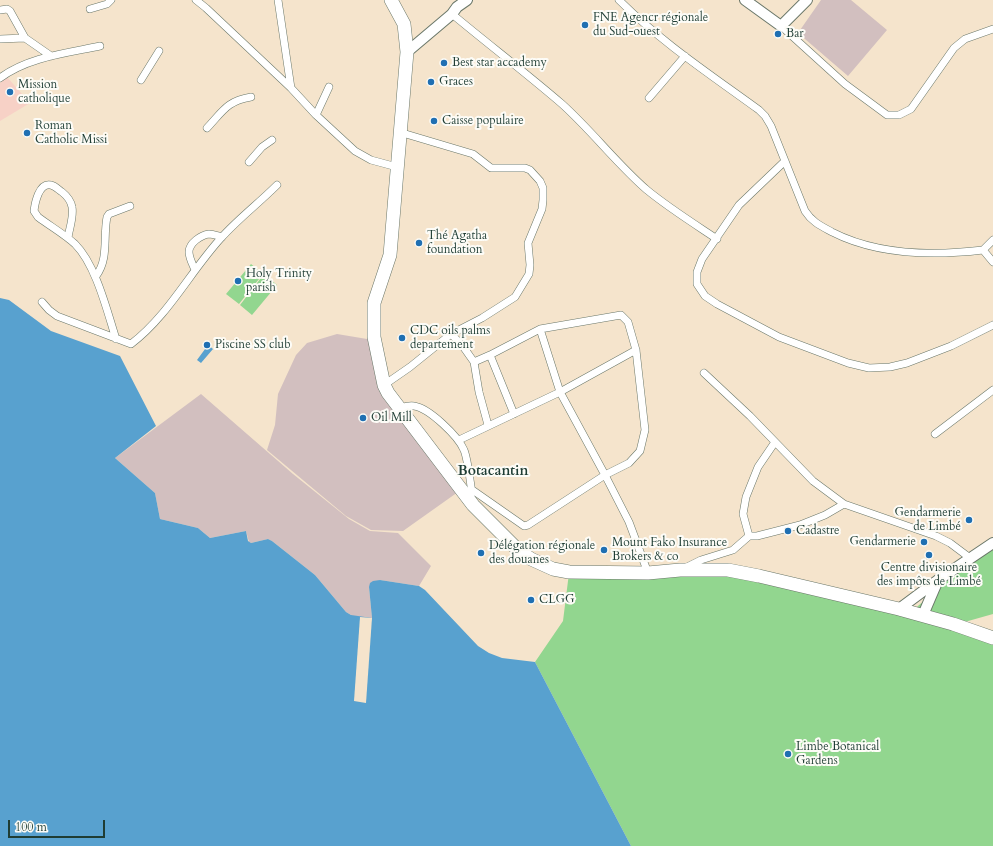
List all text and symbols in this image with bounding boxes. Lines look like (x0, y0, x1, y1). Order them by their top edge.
place label: FNE Agencr régionale du Sud-ouest (593, 11, 708, 39)
marker: FNE Agencr régionale du Sud-ouest (580, 20, 590, 30)
place label: Bar (786, 27, 804, 41)
marker: Bar (773, 29, 783, 39)
place label: Best star accademy (452, 56, 547, 70)
marker: Best star accademy (439, 58, 449, 68)
place label: Graces (439, 75, 473, 89)
marker: Graces (426, 77, 436, 87)
place label: Mission catholique (18, 78, 70, 106)
marker: Mission catholique (5, 87, 15, 97)
place label: Caisse populaire (442, 114, 524, 128)
marker: Caisse populaire (429, 116, 439, 126)
place label: Roman Catholic Missi (35, 119, 107, 147)
marker: Roman Catholic Missi (22, 128, 32, 138)
place label: Thé Agatha foundation (427, 229, 487, 257)
marker: Thé Agatha foundation (414, 238, 424, 248)
place label: Holy Trinity parish (246, 267, 312, 295)
marker: Holy Trinity parish (233, 276, 243, 286)
place label: CDC oils palms departement (410, 324, 490, 352)
marker: CDC oils palms departement (397, 333, 407, 343)
place label: Piscine SS club (215, 338, 291, 352)
marker: Piscine SS club (202, 340, 212, 350)
place label: Oil Mill (371, 411, 412, 425)
marker: Oil Mill (358, 413, 368, 423)
district label: Botacantin (458, 464, 528, 480)
place label: Gendarmerie de Limbé (894, 506, 961, 534)
marker: Gendarmerie de Limbé (964, 515, 974, 525)
place label: Cadastre (796, 524, 840, 538)
marker: Cadastre (783, 526, 793, 536)
place label: Gendarmerie (849, 535, 916, 549)
place label: Mount Fako Insurance Brokers & co (612, 536, 727, 564)
marker: Gendarmerie (919, 537, 929, 547)
place label: Délégation régionale des douanes (489, 539, 595, 567)
marker: Mount Fako Insurance Brokers & co (599, 545, 609, 555)
marker: Délégation régionale des douanes (476, 548, 486, 558)
marker: Centre divisionaire des impôts de Limbé (924, 550, 934, 560)
place label: Centre divisionaire des impôts de Limbé (877, 561, 981, 589)
place label: CLGG (539, 593, 574, 607)
marker: CLGG (526, 595, 536, 605)
place label: Limbe Botanical Gardens (796, 740, 879, 768)
marker: Limbe Botanical Gardens (783, 749, 793, 759)
scale bar (10, 812, 107, 838)
text: 100 m (15, 819, 47, 835)

